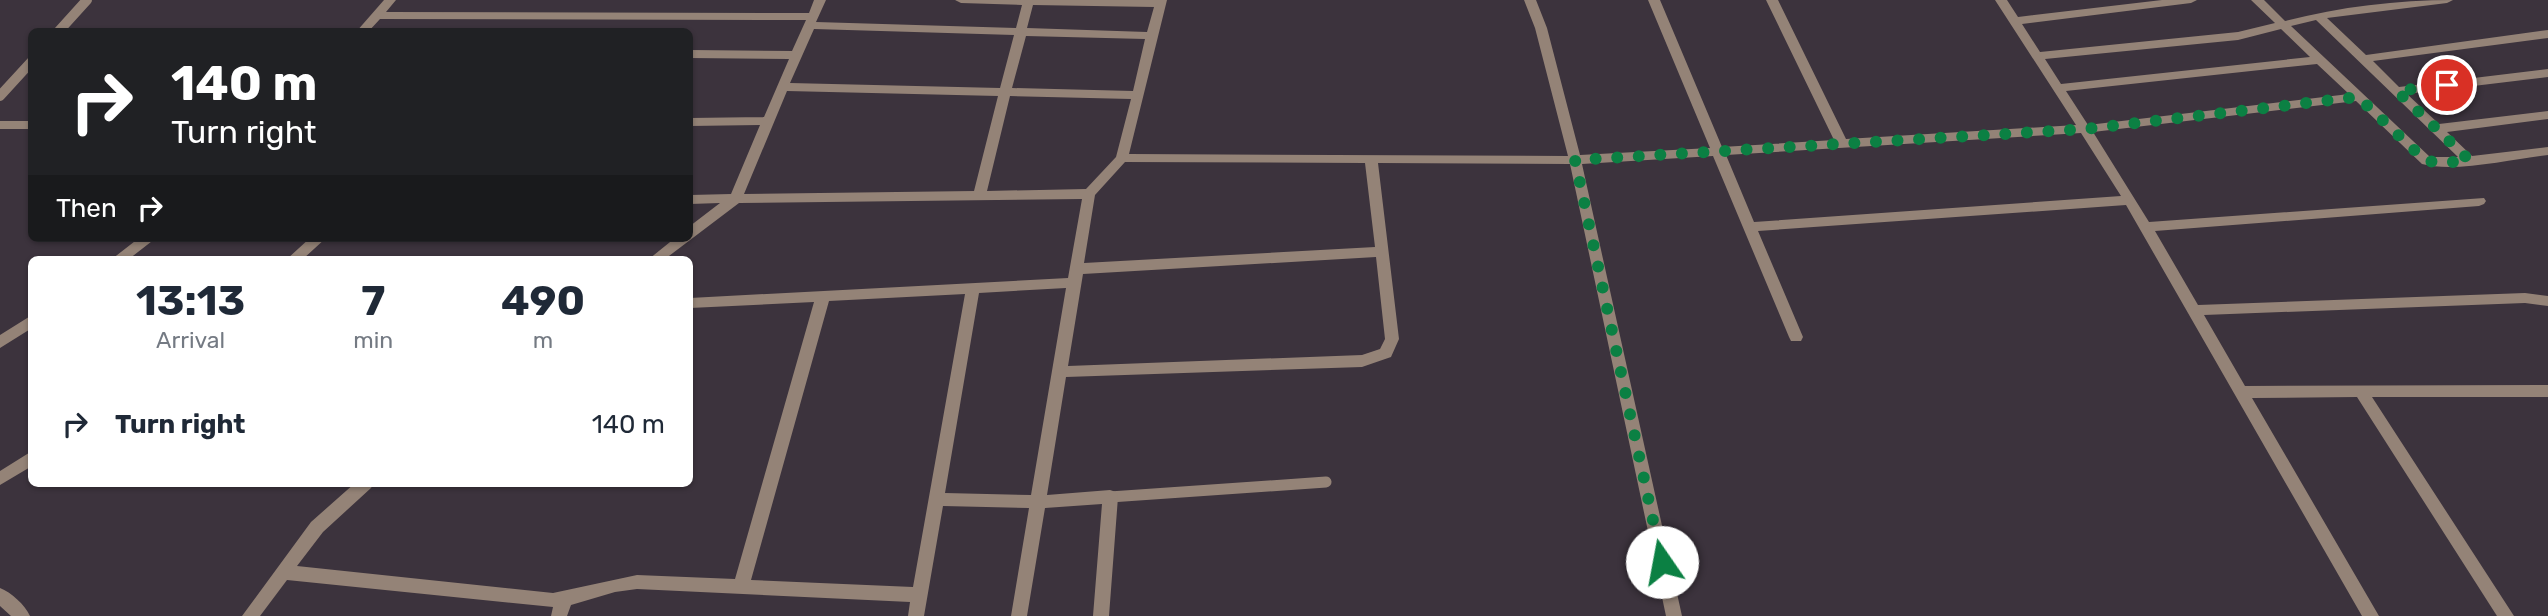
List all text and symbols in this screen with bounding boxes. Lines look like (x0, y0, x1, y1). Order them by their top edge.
text: 140 m (171, 54, 317, 112)
pin (2417, 55, 2477, 115)
icon: right (56, 56, 147, 147)
icon: arrive (2428, 66, 2466, 104)
text: Turn right (171, 113, 316, 151)
icon: right (131, 189, 169, 227)
text: Then (56, 193, 117, 224)
text: 13:13 (136, 276, 245, 326)
text: 7 (361, 276, 385, 326)
text: 490 (501, 276, 585, 326)
text: Arrival (156, 326, 225, 354)
text: min (353, 326, 393, 354)
text: m (533, 326, 553, 354)
icon: right (56, 405, 94, 443)
text: Turn right (115, 409, 245, 440)
text: 140 m (592, 409, 665, 440)
position arrow (1625, 525, 1699, 599)

